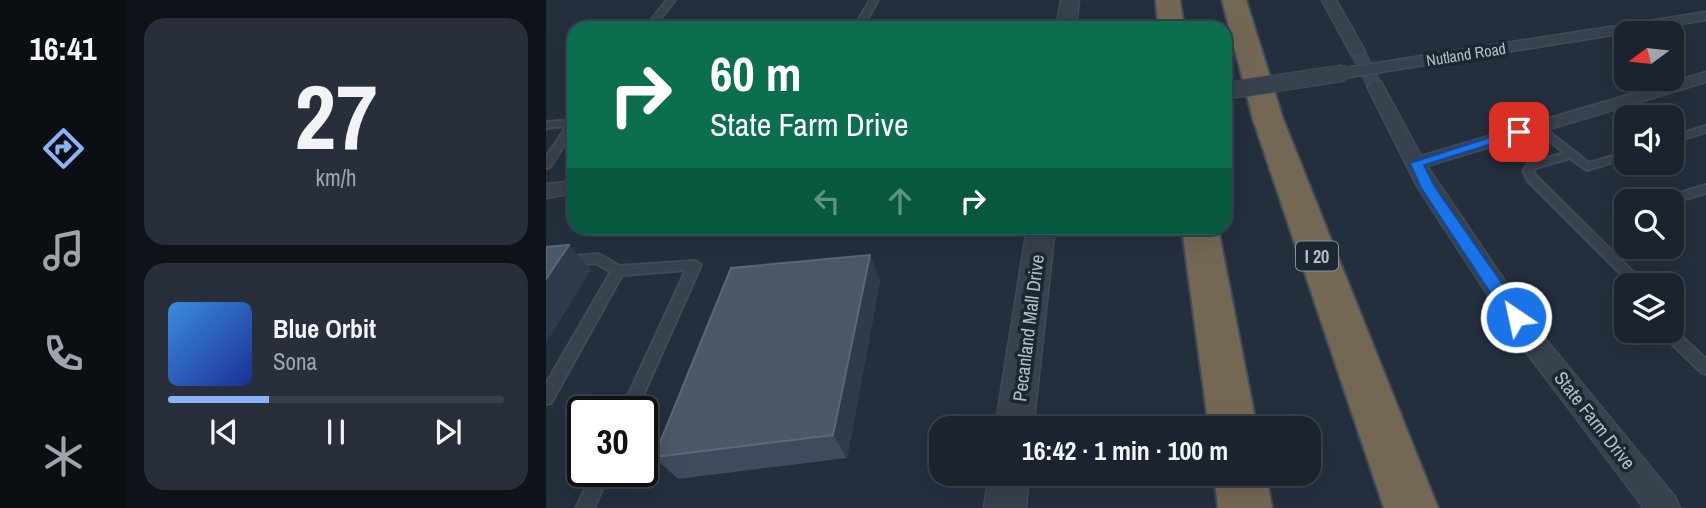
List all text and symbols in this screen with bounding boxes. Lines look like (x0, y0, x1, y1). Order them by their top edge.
north arrow (1614, 21, 1684, 91)
map controls (1614, 21, 1684, 343)
text: 16:41 (29, 27, 97, 70)
street label: Nutland Road (1425, 37, 1507, 71)
text: 60 m (710, 40, 802, 106)
icon: right (595, 49, 686, 140)
text: 27 (295, 55, 378, 177)
pin (1489, 102, 1549, 162)
text: State Farm Drive (710, 103, 909, 146)
button: sound (1614, 105, 1684, 175)
icon: arrive (1500, 113, 1538, 151)
icon: directions (39, 124, 88, 173)
text: km/h (316, 162, 356, 193)
icon: left (808, 182, 846, 220)
icon: ahead (881, 182, 919, 220)
icon: right (954, 182, 992, 220)
button: search (1614, 189, 1684, 259)
icon: music (39, 226, 88, 275)
road number: I 20 (1296, 242, 1338, 270)
street label: Pecanland Mall Drive (1006, 253, 1050, 403)
button: layers (1614, 273, 1684, 343)
position arrow (1479, 280, 1553, 354)
text: Blue Orbit (273, 311, 376, 346)
icon: phone (39, 329, 88, 378)
text: Sona (273, 346, 317, 377)
street label: State Farm Drive (1548, 366, 1642, 474)
speed limit sign: 30 (567, 396, 658, 487)
icon: previous (205, 413, 243, 451)
icon: pause (317, 413, 355, 451)
icon: next (429, 413, 467, 451)
icon: climate (39, 432, 88, 481)
text: 16:42 · 1 min · 100 m (1022, 433, 1228, 468)

